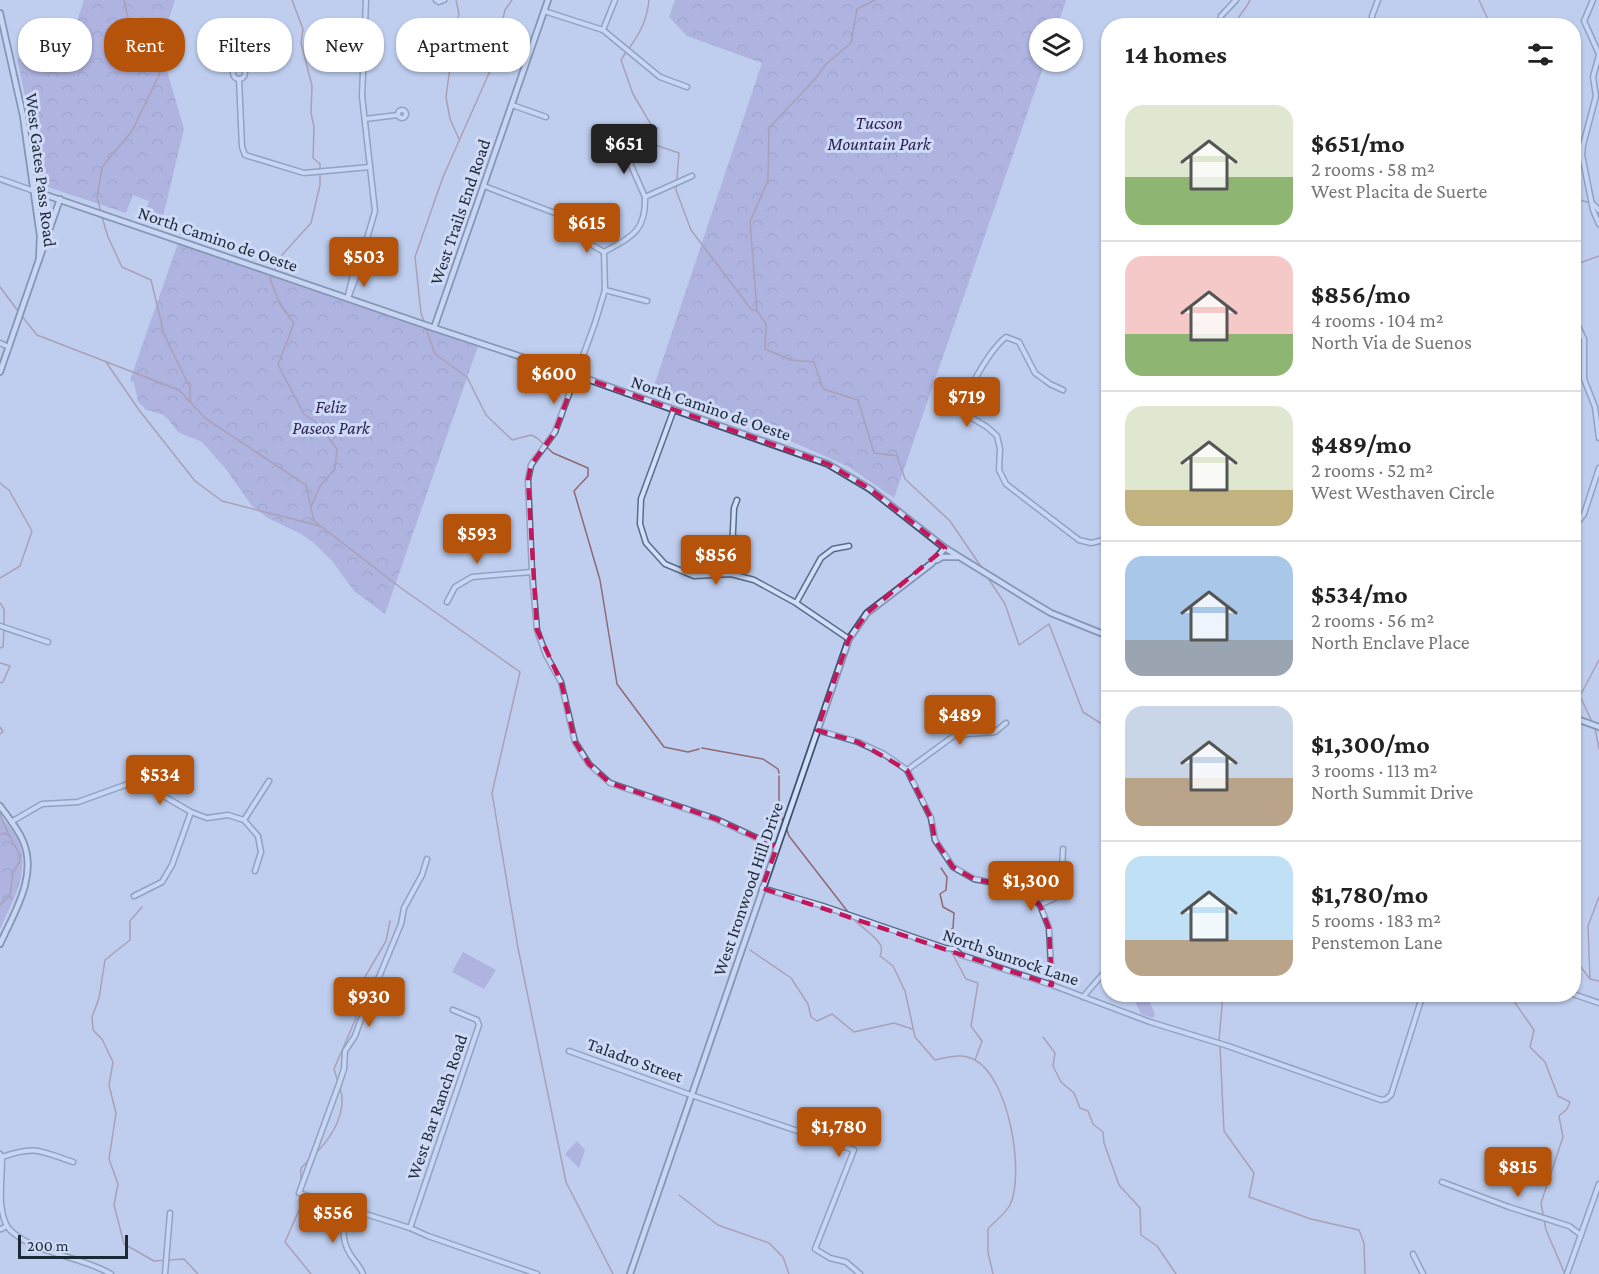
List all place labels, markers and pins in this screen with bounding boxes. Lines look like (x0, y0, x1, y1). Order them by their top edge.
pin: $651 (588, 124, 660, 175)
pin: $615 (551, 203, 623, 254)
pin: $503 (328, 237, 400, 288)
pin: $600 (518, 354, 590, 405)
pin: $719 (931, 377, 1003, 428)
pin: $593 (441, 514, 513, 565)
pin: $856 (680, 535, 752, 586)
pin: $489 (924, 695, 996, 746)
pin: $534 (124, 755, 196, 806)
pin: $1,300 (982, 861, 1080, 912)
pin: $930 (333, 977, 405, 1028)
pin: $1,780 (790, 1107, 888, 1158)
pin: $815 (1482, 1147, 1554, 1198)
pin: $556 (297, 1193, 369, 1244)

